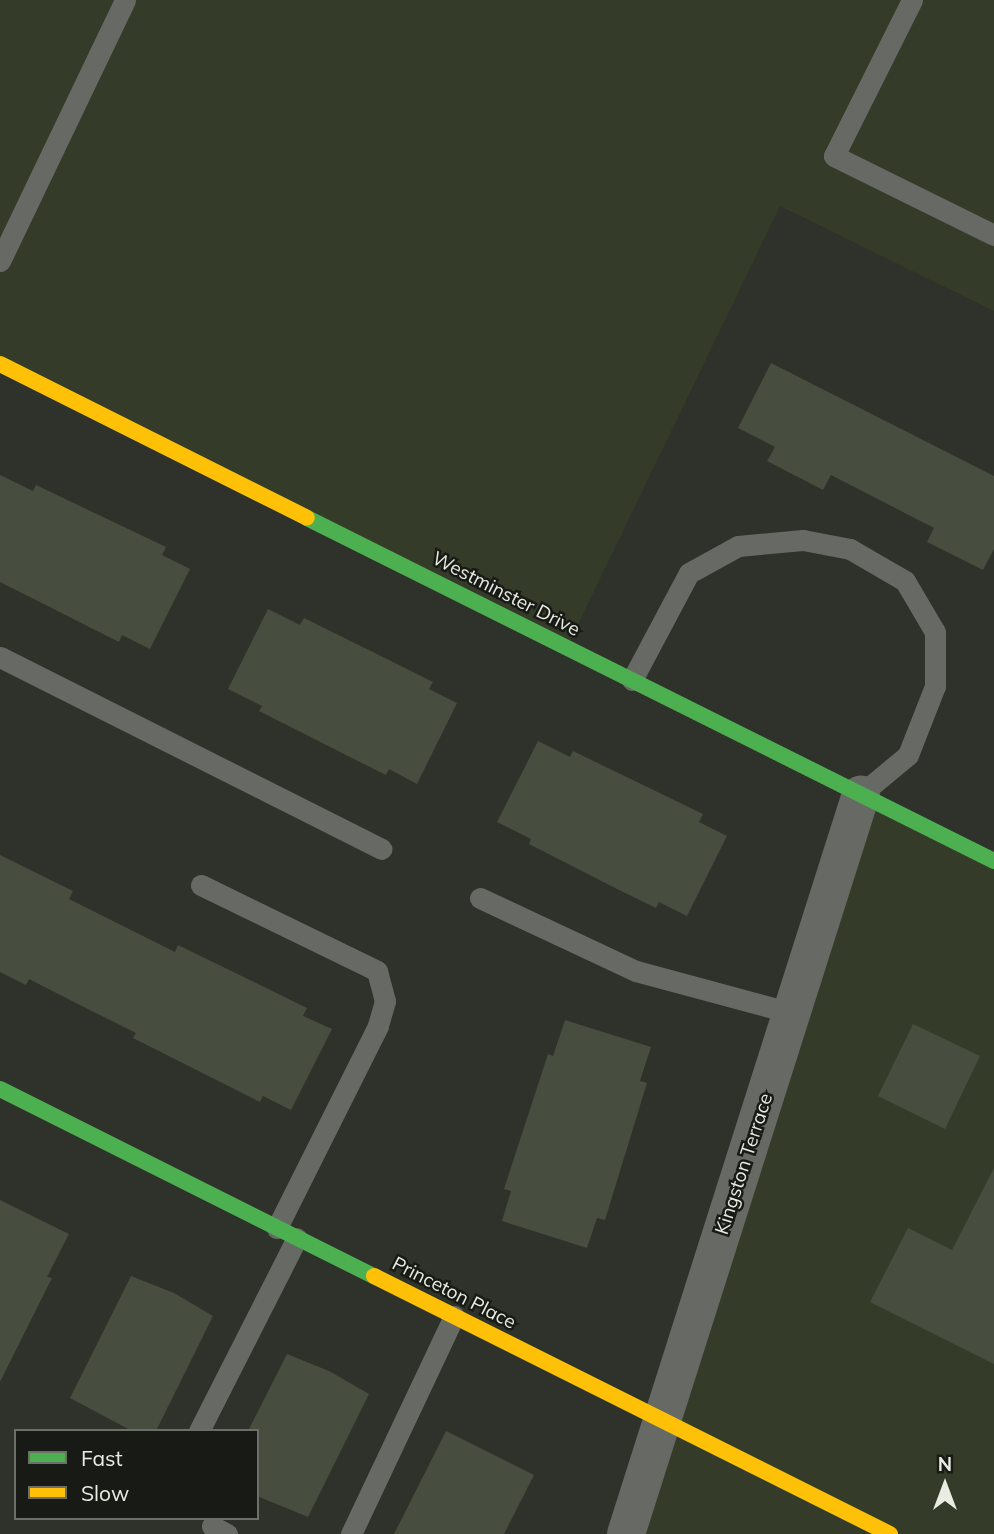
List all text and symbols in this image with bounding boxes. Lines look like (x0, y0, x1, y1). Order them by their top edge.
street label: Westminster Drive (428, 547, 584, 641)
street label: Kingston Terrace (710, 1091, 778, 1237)
street label: Princeton Place (388, 1252, 520, 1334)
legend (14, 1429, 259, 1520)
text: Fast (81, 1445, 123, 1471)
north arrow (910, 1450, 980, 1520)
text: N (938, 1452, 952, 1476)
text: Slow (81, 1480, 129, 1506)

